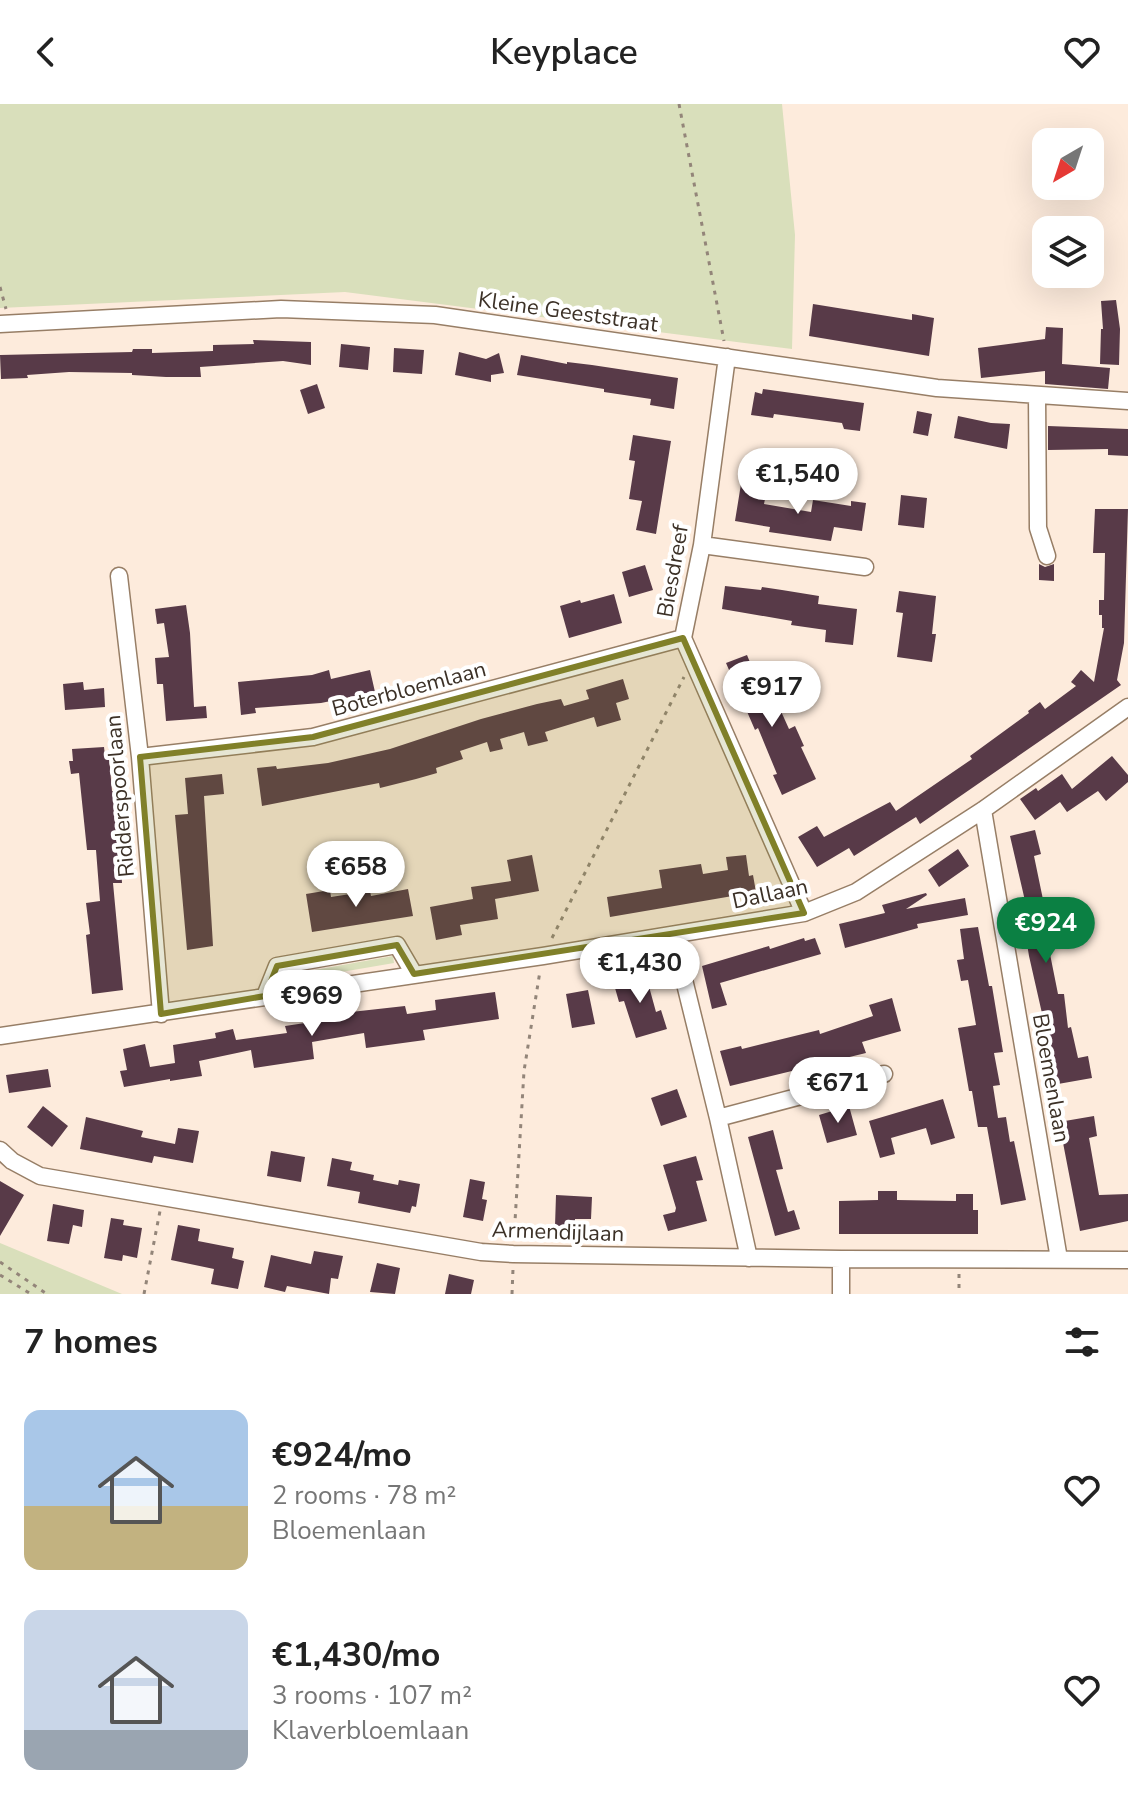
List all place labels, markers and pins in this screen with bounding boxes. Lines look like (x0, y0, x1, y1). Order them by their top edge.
pin: €1,540 (733, 448, 863, 516)
pin: €917 (725, 661, 819, 729)
pin: €658 (309, 841, 403, 909)
pin: €924 (999, 897, 1093, 965)
pin: €1,430 (575, 937, 705, 1005)
pin: €969 (265, 970, 359, 1038)
pin: €671 (791, 1057, 885, 1125)

